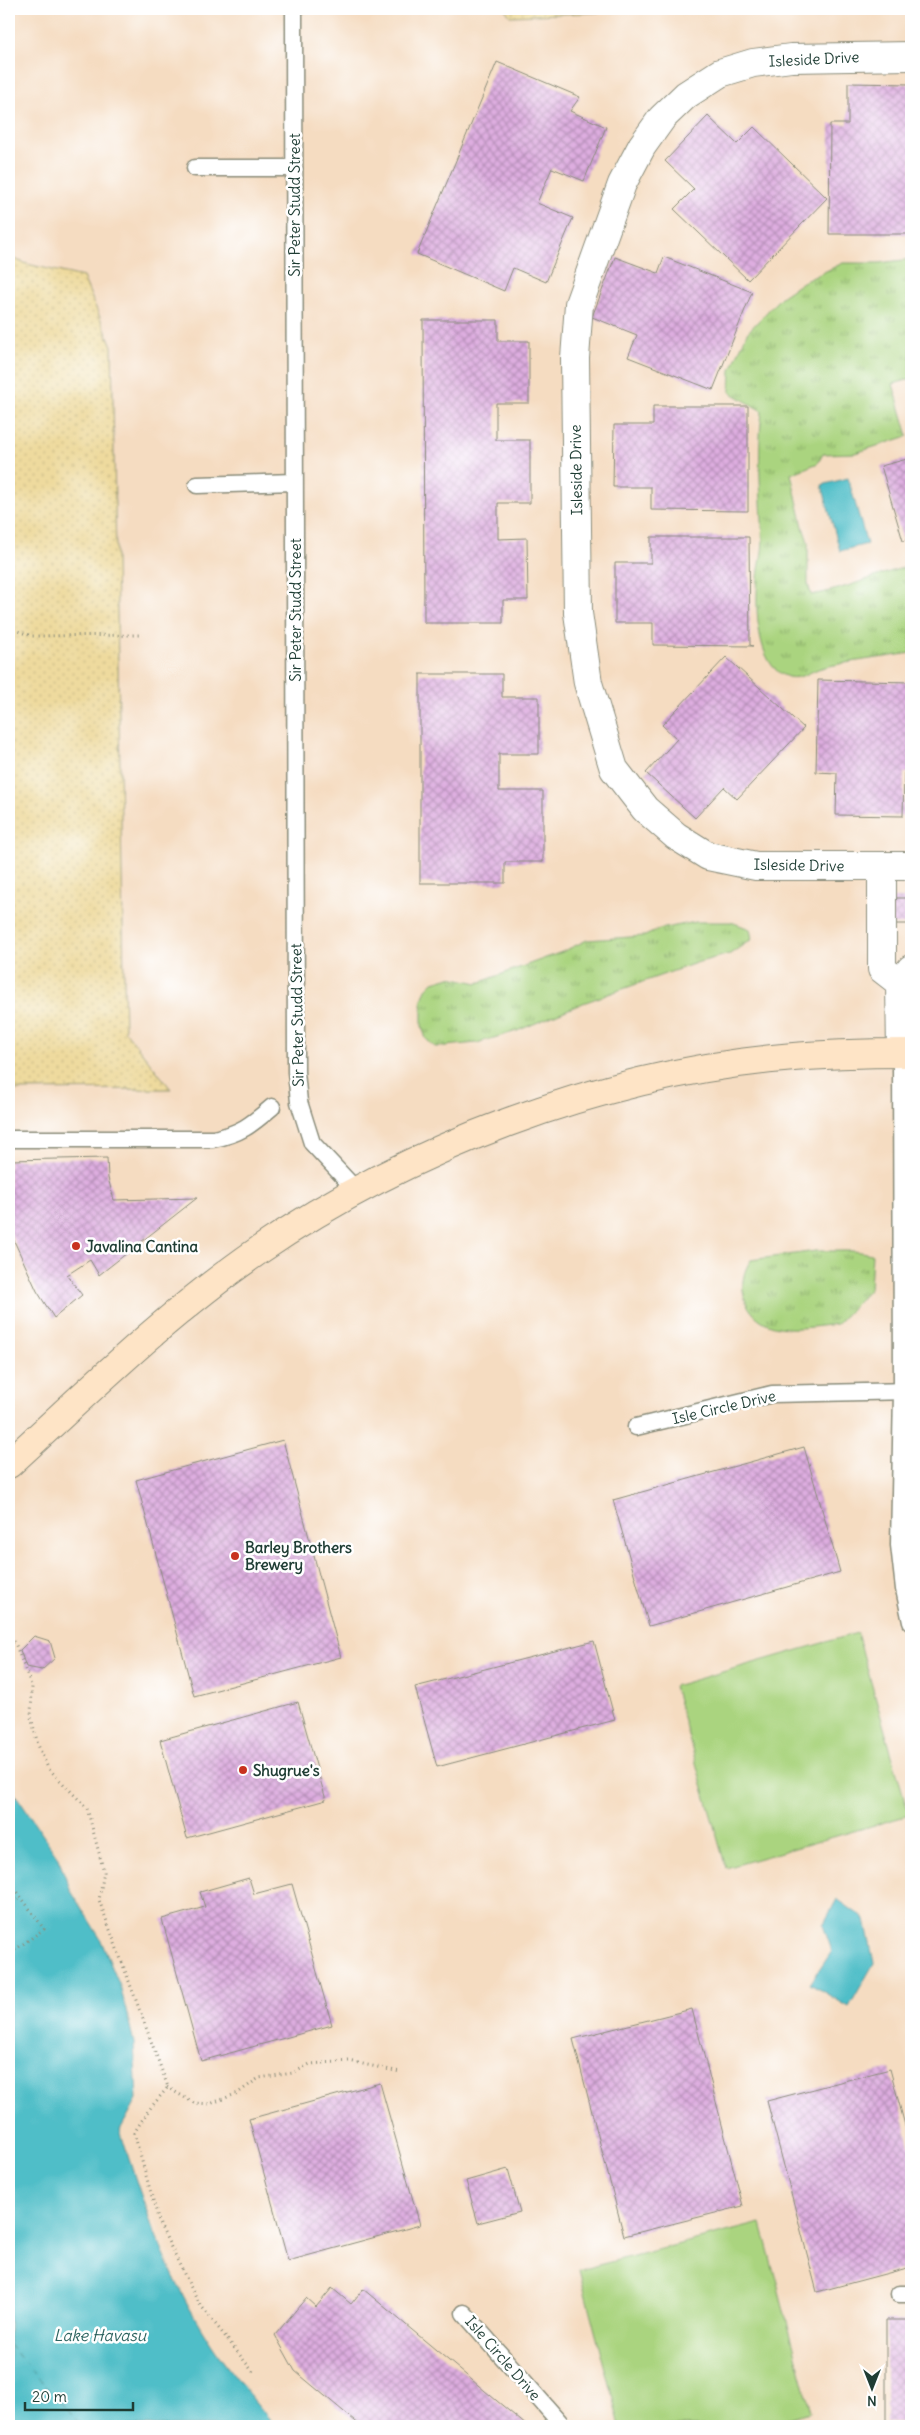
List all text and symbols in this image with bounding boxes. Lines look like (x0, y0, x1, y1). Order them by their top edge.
street label: Isleside Drive (768, 47, 860, 71)
street label: Sir Peter Studd Street (285, 133, 304, 277)
street label: Isleside Drive (566, 424, 586, 516)
street label: Sir Peter Studd Street (286, 538, 305, 682)
street label: Isleside Drive (753, 855, 845, 875)
street label: Sir Peter Studd Street (286, 943, 308, 1087)
place label: Javalina Cantina (86, 1237, 198, 1256)
marker: Javalina Cantina (70, 1240, 82, 1252)
street label: Isle Circle Drive (670, 1386, 778, 1428)
place label: Barley Brothers Brewery (245, 1538, 352, 1575)
marker: Barley Brothers Brewery (229, 1550, 241, 1562)
place label: Shugrue's (253, 1761, 320, 1781)
marker: Shugrue's (237, 1764, 249, 1776)
street label: Isle Circle Drive (461, 2312, 545, 2404)
water label: Lake Havasu (54, 2325, 148, 2345)
north arrow (848, 2362, 898, 2412)
scale bar (25, 2380, 132, 2412)
text: 20 m (32, 2387, 67, 2406)
text: N (867, 2392, 877, 2410)

